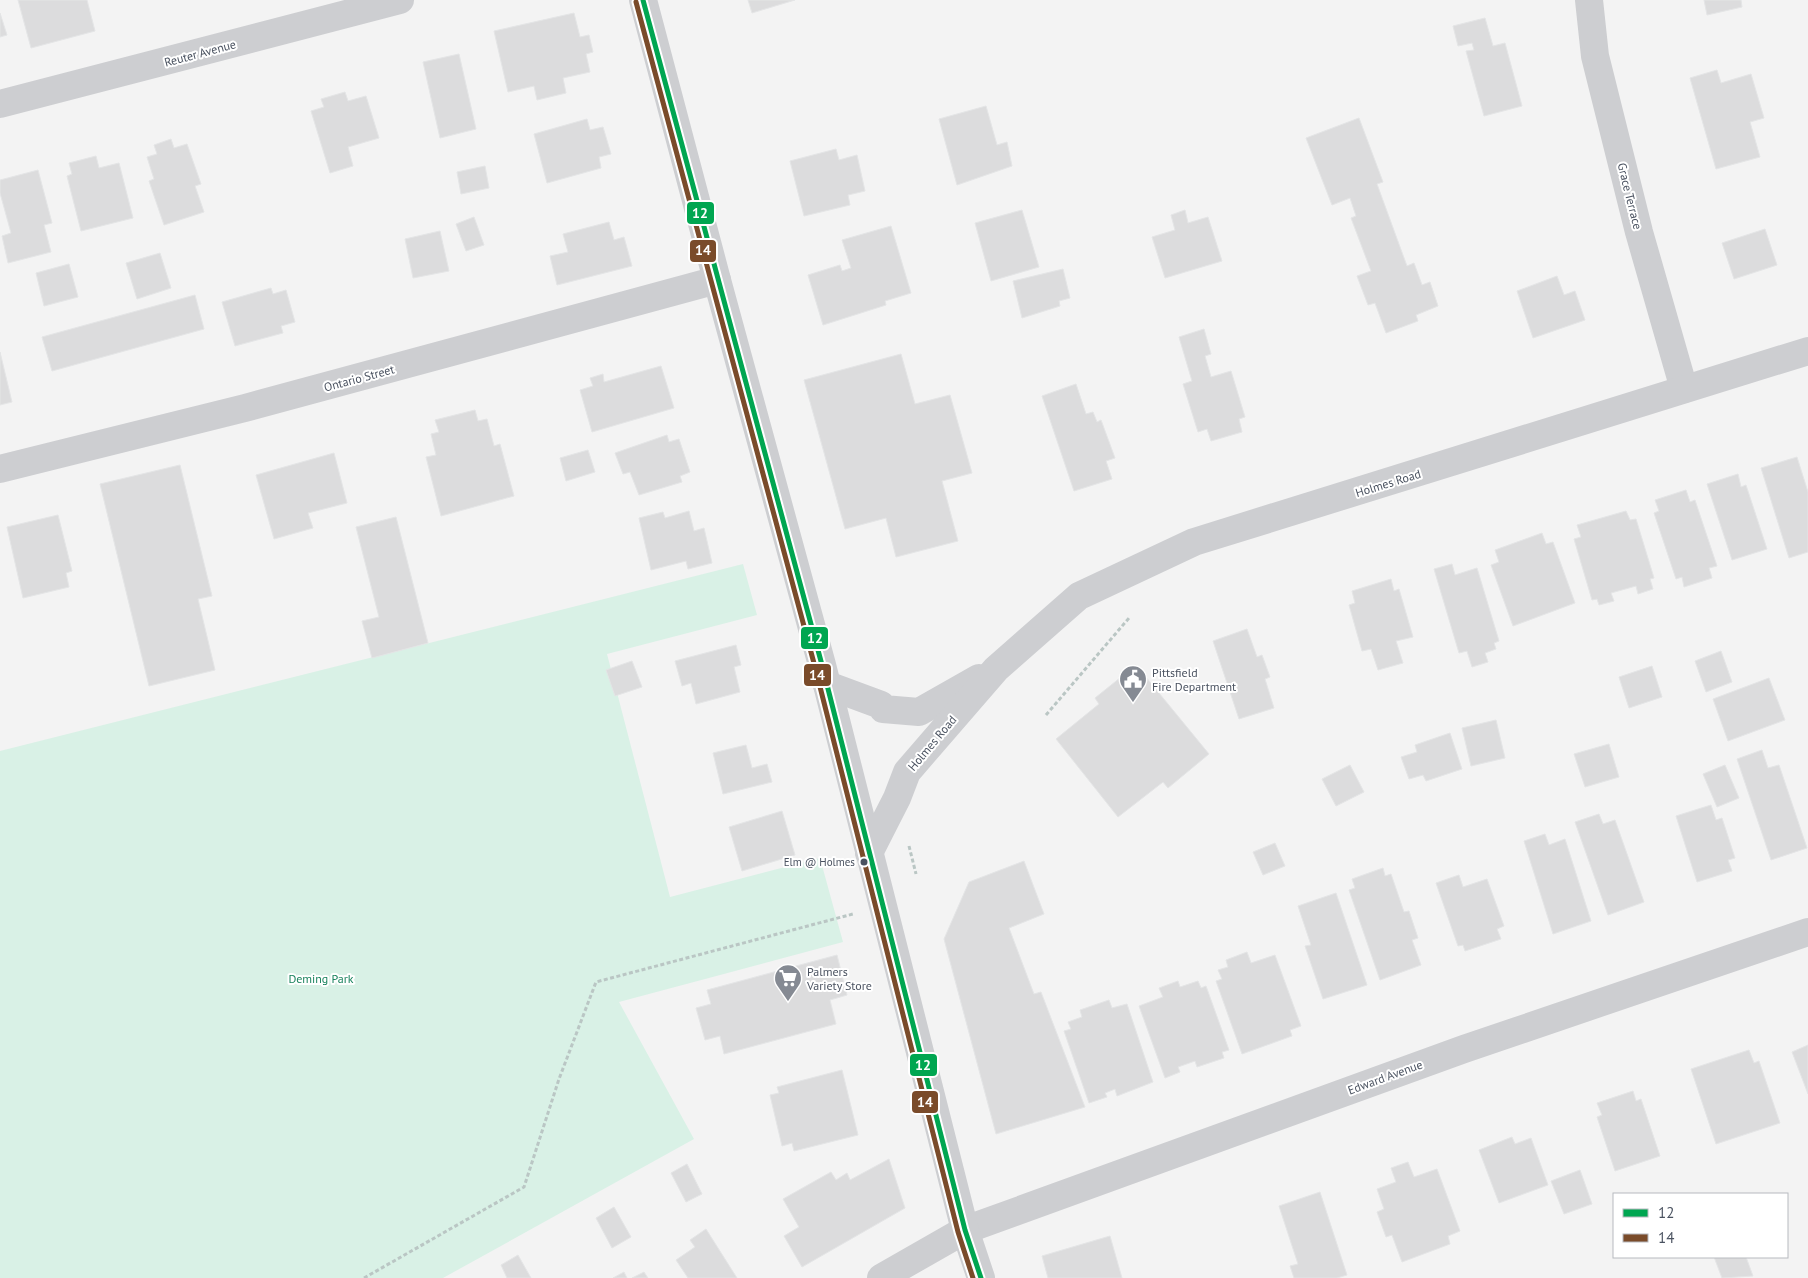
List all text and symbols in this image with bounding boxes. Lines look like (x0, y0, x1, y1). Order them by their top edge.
street label: Reuter Avenue (163, 36, 237, 70)
street label: Grace Terrace (1614, 161, 1646, 231)
line badge: 12 (686, 201, 715, 225)
text: 12 (692, 204, 708, 222)
line badge: 14 (689, 239, 717, 263)
text: 14 (695, 241, 711, 259)
street label: Ontario Street (322, 361, 396, 395)
street label: Holmes Road (1354, 466, 1422, 500)
line badge: 12 (800, 626, 829, 650)
text: 12 (807, 629, 823, 647)
line badge: 14 (803, 663, 832, 687)
public building icon: Pittsfield Fire Department (1118, 664, 1148, 703)
place label: Pittsfield Fire Department (1152, 665, 1236, 694)
text: 14 (809, 666, 825, 684)
street label: Holmes Road (905, 712, 959, 774)
place label: Elm @ Holmes (784, 855, 855, 869)
marker: Elm @ Holmes (859, 857, 869, 867)
supermarket icon: Palmers Variety Store (773, 963, 803, 1002)
place label: Palmers Variety Store (806, 964, 872, 993)
park label: Deming Park (288, 971, 354, 986)
line badge: 12 (909, 1053, 938, 1077)
text: 12 (915, 1056, 931, 1074)
street label: Edward Avenue (1346, 1057, 1424, 1097)
line badge: 14 (911, 1090, 939, 1114)
text: 14 (917, 1093, 933, 1111)
legend (1613, 1193, 1788, 1258)
text: 12 (1658, 1203, 1674, 1222)
text: 14 (1658, 1228, 1674, 1247)

